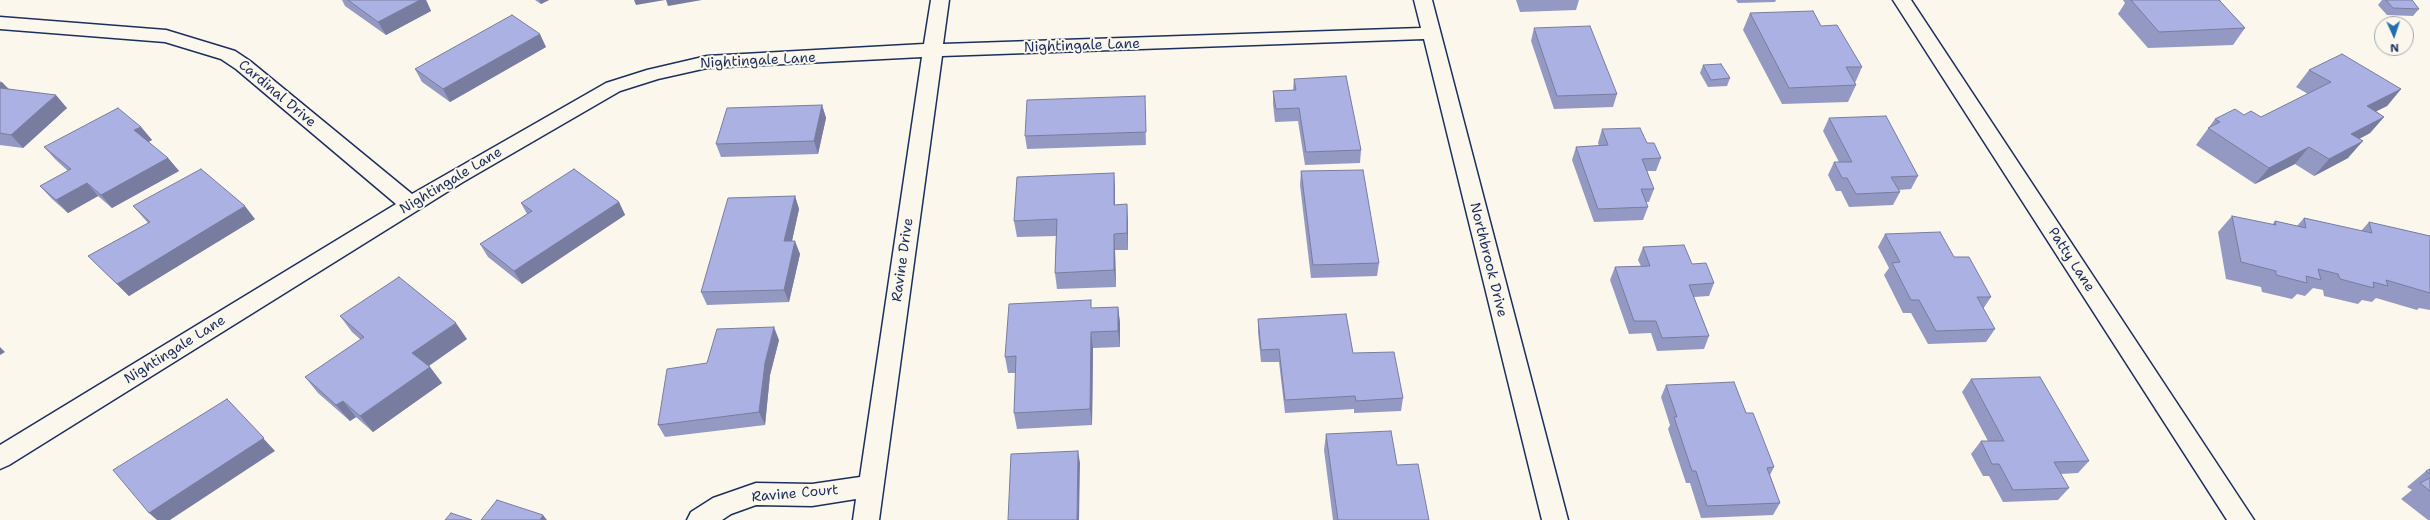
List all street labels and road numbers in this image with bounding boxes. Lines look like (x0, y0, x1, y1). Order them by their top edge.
street label: Nightingale Lane (1024, 36, 1140, 56)
street label: Nightingale Lane (700, 50, 816, 72)
street label: Cardinal Drive (235, 57, 319, 131)
street label: Nightingale Lane (397, 144, 505, 218)
street label: Northbrook Drive (1466, 201, 1510, 319)
street label: Ravine Drive (889, 217, 917, 303)
street label: Patty Lane (2044, 225, 2098, 295)
street label: Nightingale Lane (121, 312, 229, 388)
street label: Ravine Court (751, 482, 839, 506)

